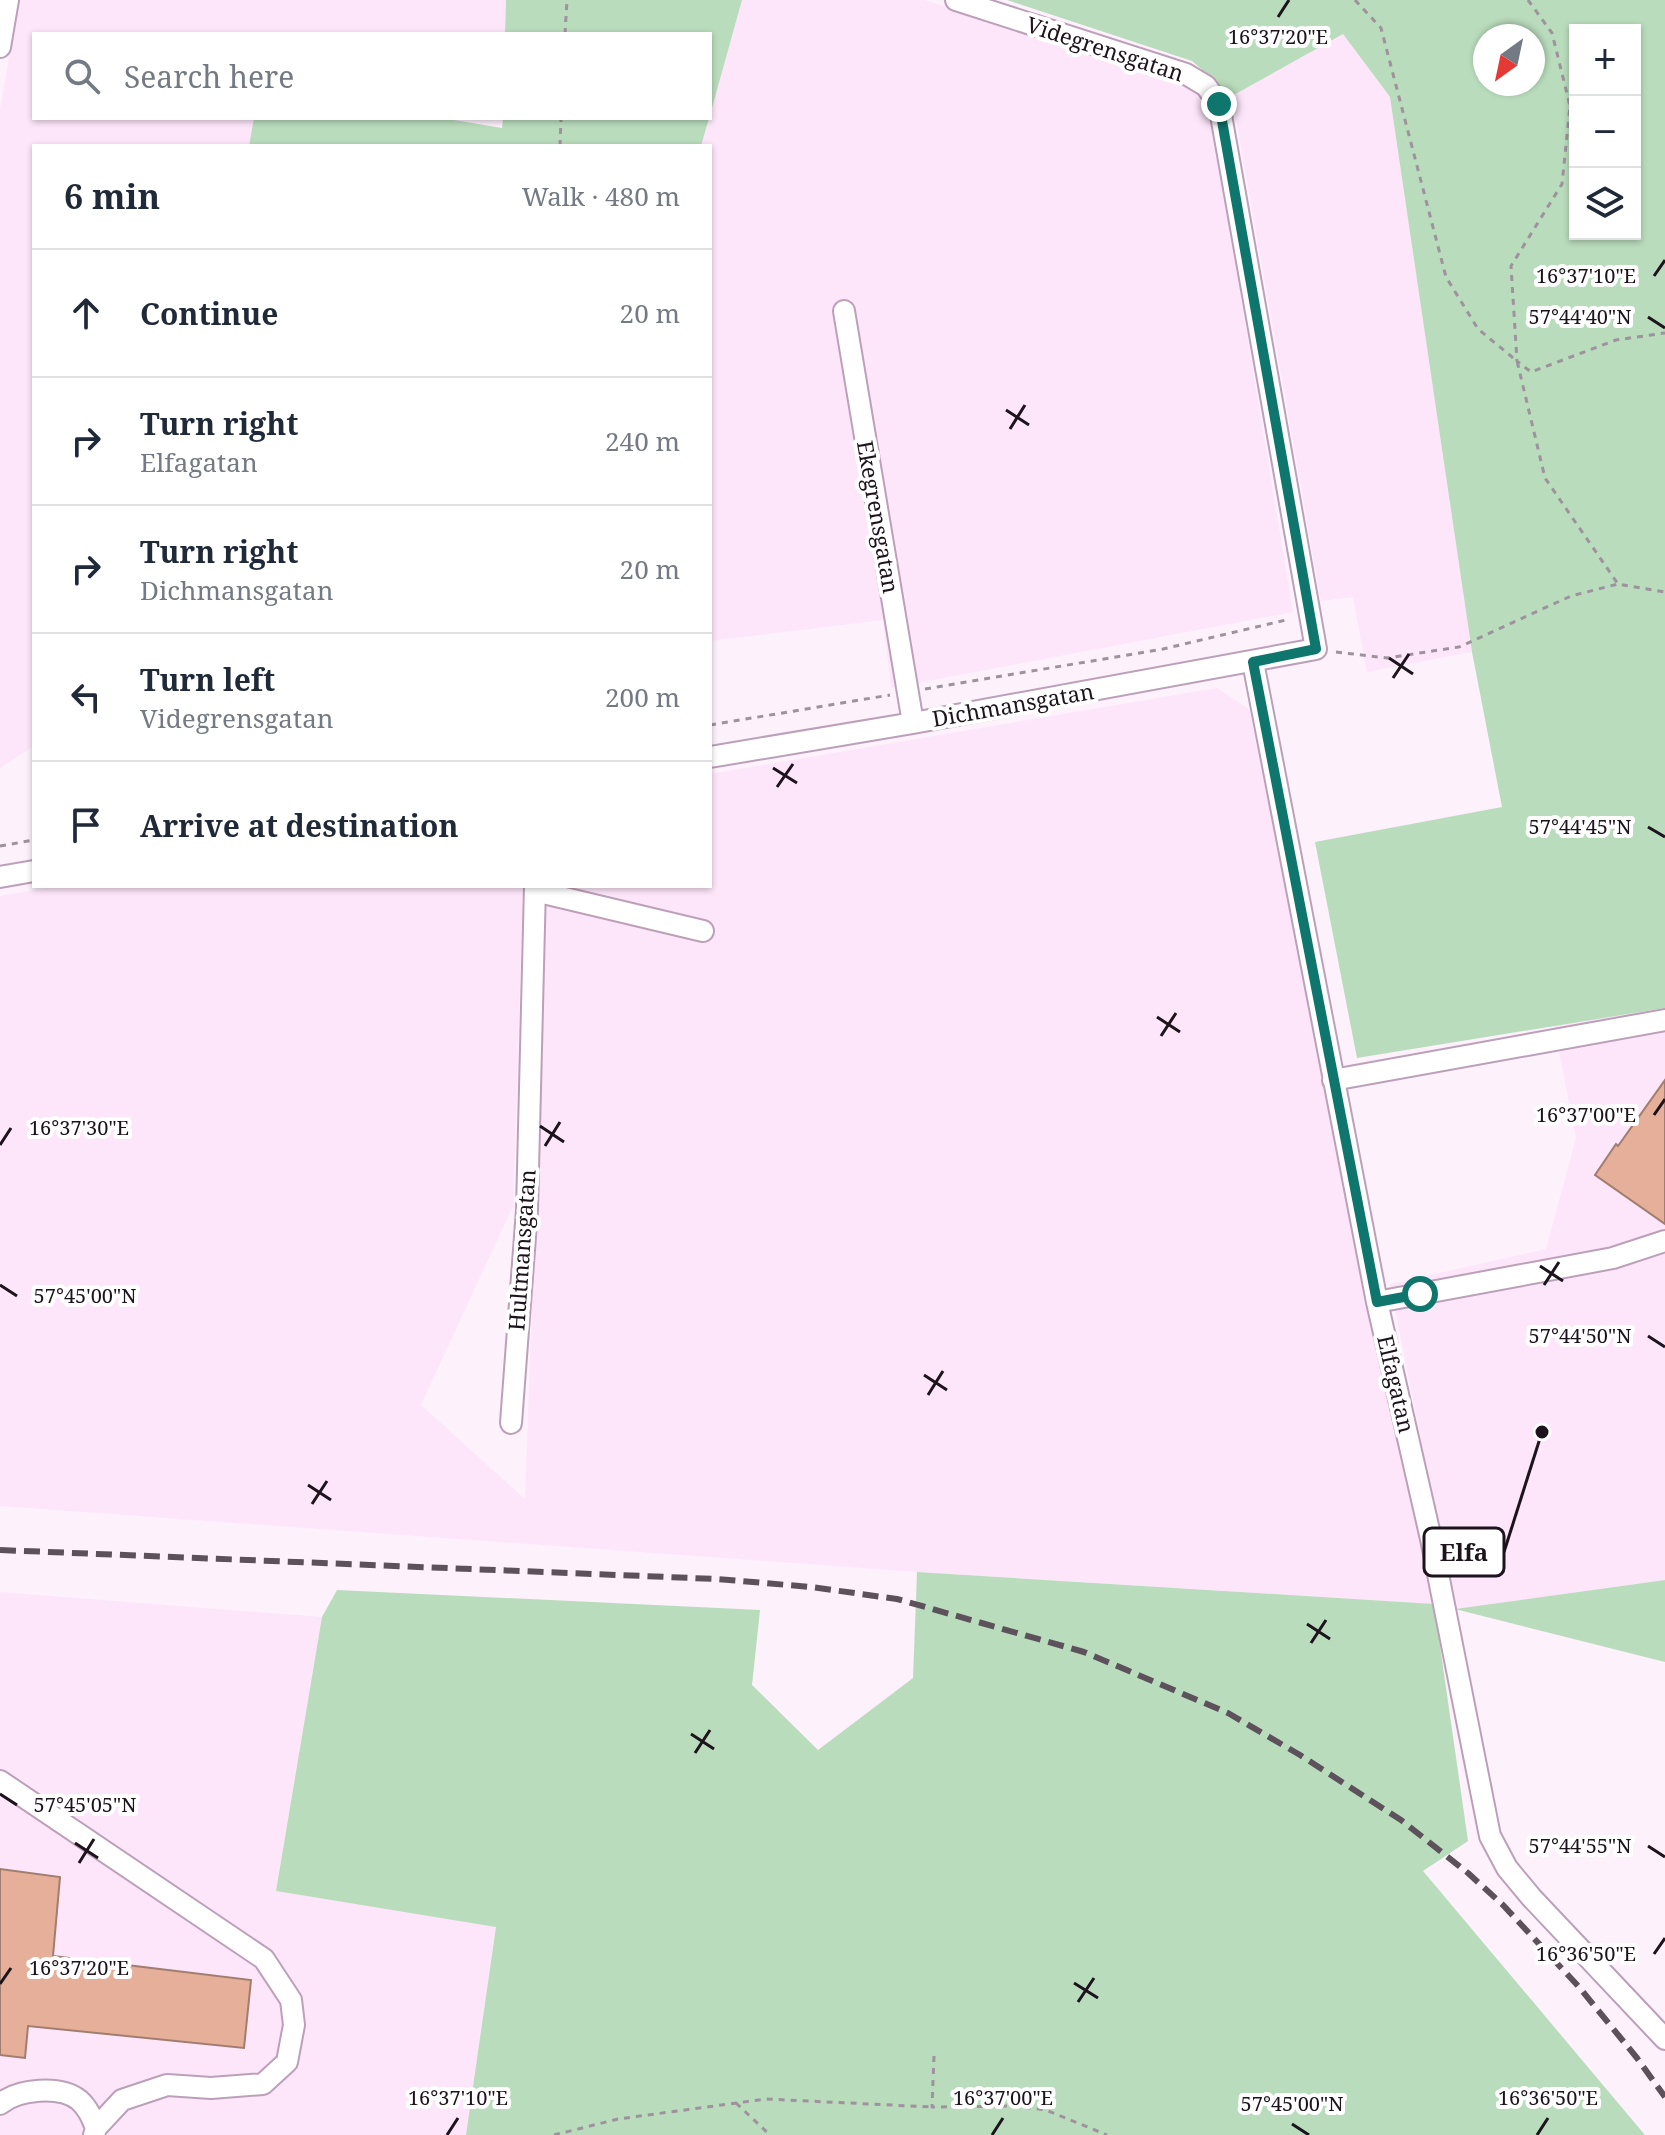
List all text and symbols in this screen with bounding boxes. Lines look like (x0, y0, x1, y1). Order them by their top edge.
street label: Videgrensgatan (1023, 8, 1188, 88)
text: 16°37'20"E (1228, 23, 1328, 50)
north arrow (1473, 24, 1545, 96)
map controls (1569, 24, 1641, 240)
button: + (1569, 24, 1641, 96)
search box (32, 32, 712, 120)
icon: search (60, 54, 104, 98)
text: Search here (124, 56, 294, 97)
route end (1201, 86, 1237, 122)
button: − (1569, 96, 1641, 168)
button: layers (1569, 168, 1641, 240)
text: 6 min (64, 173, 160, 219)
text: Walk · 480 m (522, 178, 680, 214)
text: 16°37'10"E (1536, 262, 1636, 289)
icon: ahead (64, 291, 108, 335)
text: Continue (140, 293, 278, 334)
text: 20 m (620, 295, 680, 331)
text: 57°44'40"N (1529, 303, 1631, 330)
text: Turn right (140, 403, 298, 444)
icon: right (64, 419, 108, 463)
text: 240 m (605, 423, 680, 459)
street label: Ekegrensgatan (851, 438, 907, 596)
text: Elfagatan (140, 444, 258, 480)
text: Turn right (140, 531, 298, 572)
icon: right (64, 547, 108, 591)
text: 20 m (620, 551, 680, 587)
text: Dichmansgatan (140, 572, 333, 608)
text: Turn left (140, 659, 275, 700)
icon: left (64, 675, 108, 719)
street label: Dichmansgatan (930, 675, 1096, 733)
text: 200 m (605, 679, 680, 715)
text: Videgrensgatan (140, 700, 334, 736)
icon: arrive (64, 803, 108, 847)
text: Arrive at destination (140, 805, 459, 846)
text: 57°44'45"N (1529, 813, 1631, 840)
text: 16°37'00"E (1536, 1101, 1636, 1128)
text: 16°37'30"E (29, 1114, 129, 1141)
street label: Hultmansgatan (500, 1168, 542, 1332)
route start (1402, 1276, 1438, 1312)
text: 57°45'00"N (34, 1282, 136, 1309)
text: 57°44'50"N (1529, 1322, 1631, 1349)
street label: Elfagatan (1371, 1332, 1423, 1436)
callout: Elfa (1424, 1528, 1504, 1576)
text: Elfa (1440, 1535, 1488, 1568)
text: 57°45'05"N (34, 1791, 136, 1818)
text: 57°44'55"N (1529, 1832, 1631, 1859)
text: 16°36'50"E (1536, 1940, 1636, 1967)
text: 16°37'20"E (29, 1954, 129, 1981)
text: 16°37'10"E (408, 2084, 508, 2111)
text: 16°37'00"E (953, 2084, 1053, 2111)
text: 16°36'50"E (1498, 2084, 1598, 2111)
text: 57°45'00"N (1241, 2090, 1343, 2117)

